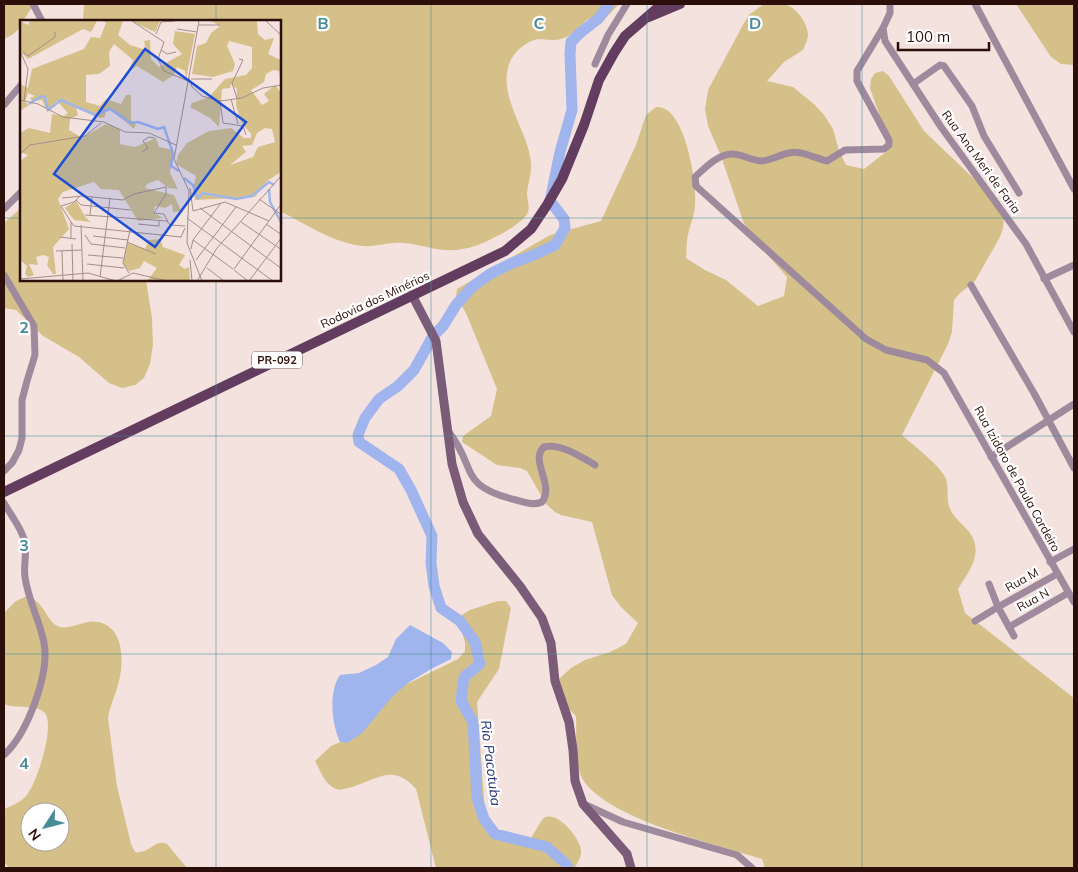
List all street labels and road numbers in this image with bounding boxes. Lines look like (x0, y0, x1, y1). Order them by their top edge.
street label: Rua Ana Meri de Faria (939, 107, 1024, 216)
street label: Rodovia dos Minérios (318, 268, 432, 331)
road number: PR-092 (252, 352, 302, 368)
street label: Rua Izidoro de Paula Cordeiro (971, 403, 1064, 554)
street label: Rua M (1002, 564, 1041, 595)
street label: Rua N (1014, 585, 1051, 614)

